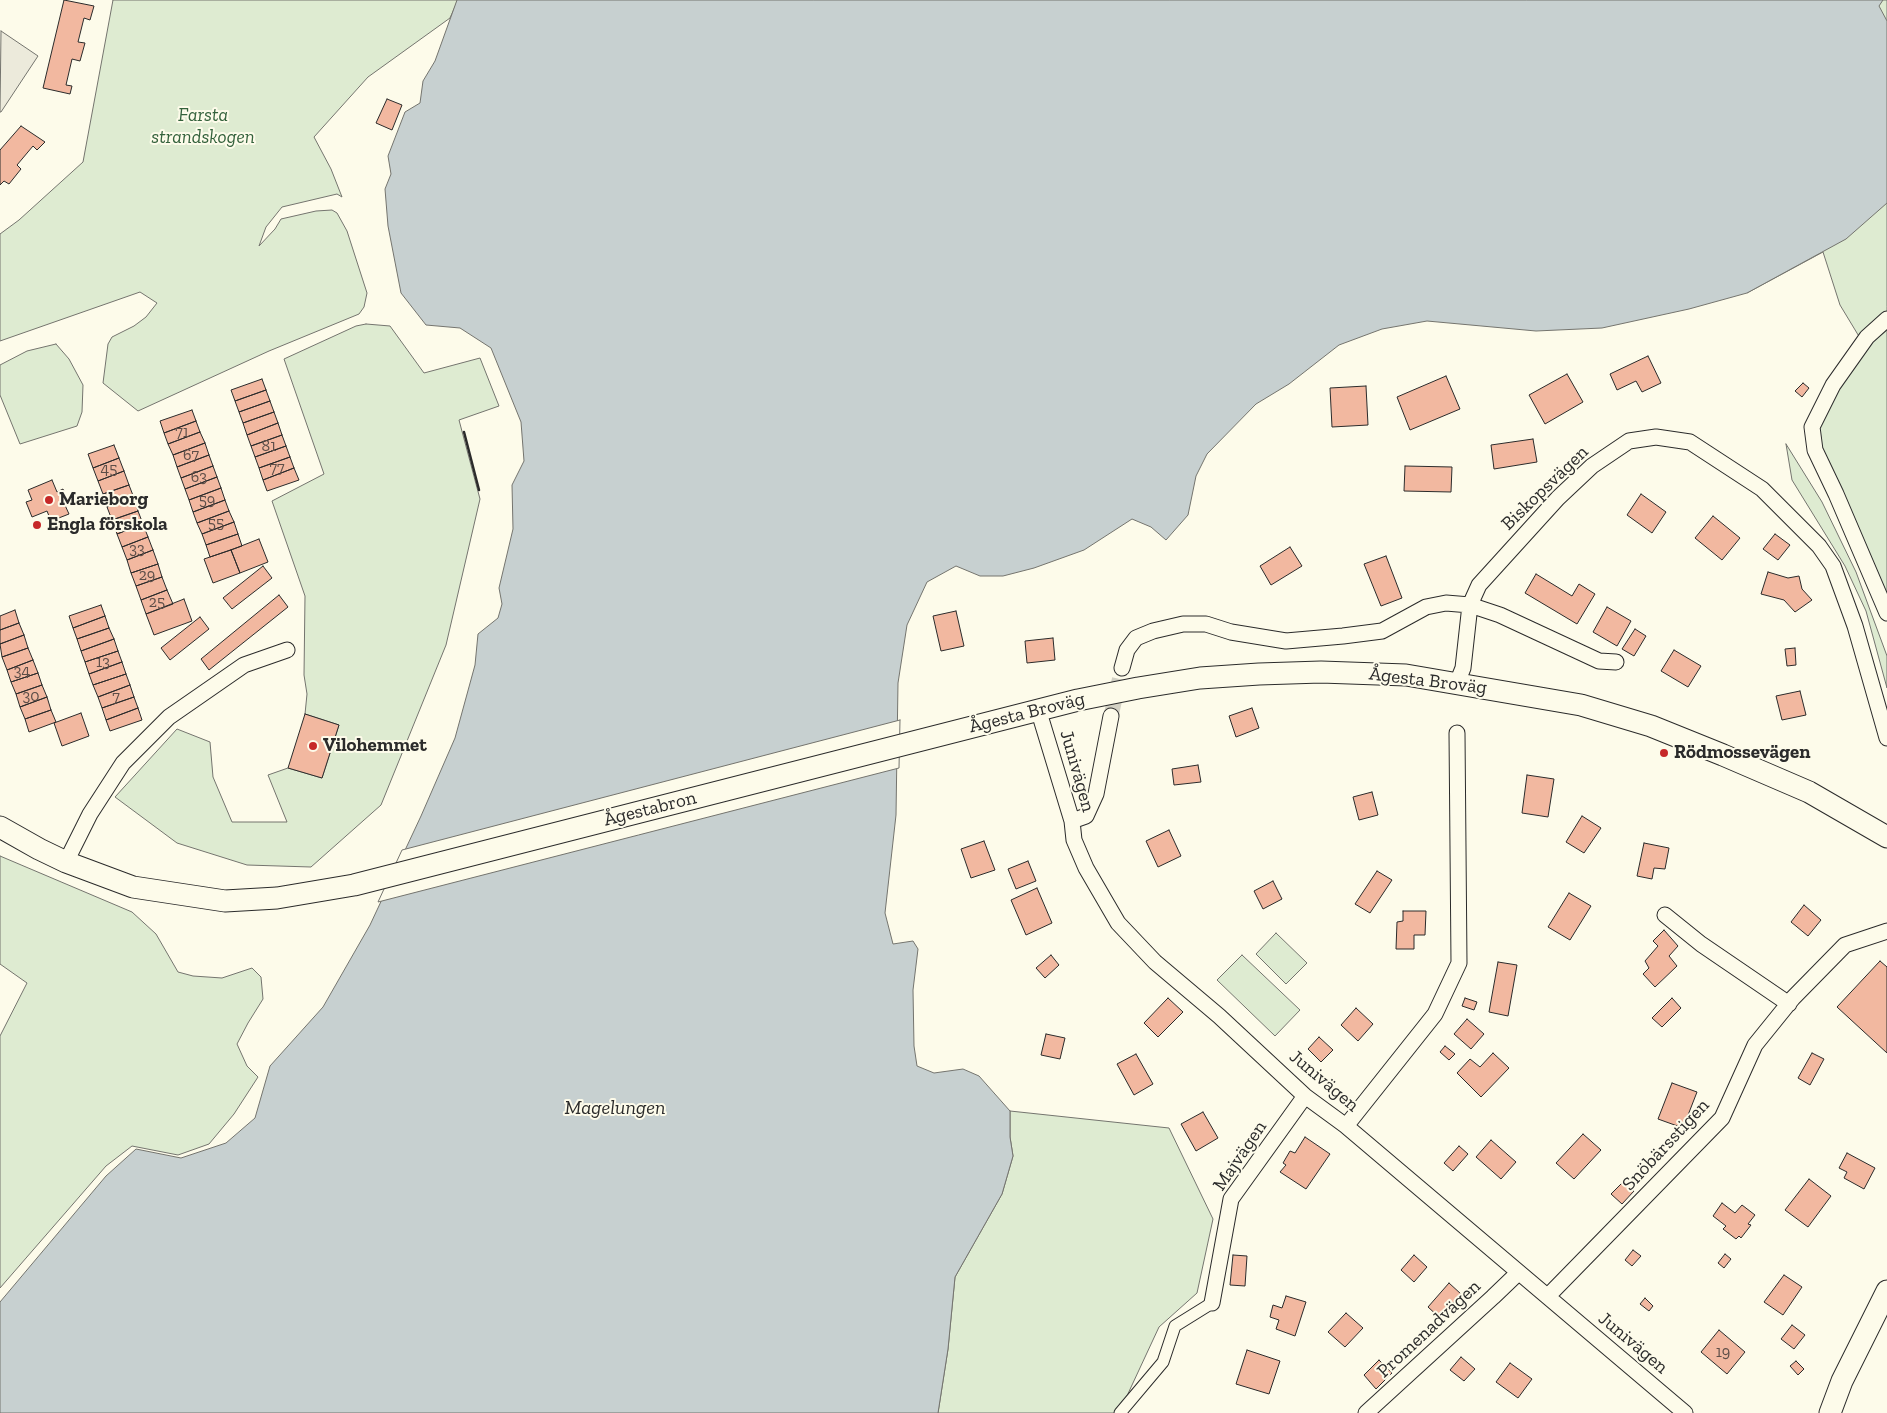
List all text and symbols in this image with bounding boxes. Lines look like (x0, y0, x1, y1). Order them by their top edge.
park label: Farsta strandskogen (151, 105, 255, 149)
house number: 71 (175, 422, 189, 442)
house number: 81 (262, 436, 276, 456)
street label: Biskopsvägen (1497, 441, 1593, 535)
house number: 67 (183, 445, 199, 465)
house number: 77 (269, 458, 285, 478)
house number: 45 (101, 459, 117, 479)
house number: 63 (191, 467, 207, 487)
place label: Marieborg (59, 489, 148, 511)
house number: 59 (199, 490, 215, 510)
marker: Marieborg (43, 494, 55, 506)
house number: 55 (208, 513, 224, 533)
place label: Engla förskola (47, 514, 168, 536)
marker: Engla förskola (31, 519, 43, 531)
house number: 33 (129, 539, 145, 559)
house number: 29 (139, 565, 155, 585)
house number: 25 (149, 592, 165, 612)
house number: 13 (96, 652, 110, 672)
house number: 34 (14, 661, 30, 681)
street label: Ågesta Broväg (1368, 662, 1488, 700)
house number: 30 (22, 686, 40, 706)
house number: 7 (112, 687, 120, 707)
street label: Ågesta Broväg (967, 688, 1087, 738)
street label: Junivägen (1054, 727, 1100, 815)
place label: Vilohemmet (323, 735, 427, 757)
marker: Vilohemmet (307, 740, 319, 752)
place label: Rödmossevägen (1674, 742, 1810, 764)
marker: Rödmossevägen (1658, 747, 1670, 759)
street label: Ågestabron (601, 786, 699, 832)
street label: Junivägen (1285, 1045, 1363, 1117)
street label: Snöbärsstigen (1618, 1094, 1714, 1196)
water label: Magelungen (565, 1096, 665, 1120)
street label: Majvägen (1208, 1117, 1272, 1195)
street label: Promenadvägen (1372, 1275, 1486, 1383)
street label: Junivägen (1594, 1307, 1672, 1379)
house number: 19 (1716, 1342, 1730, 1362)

